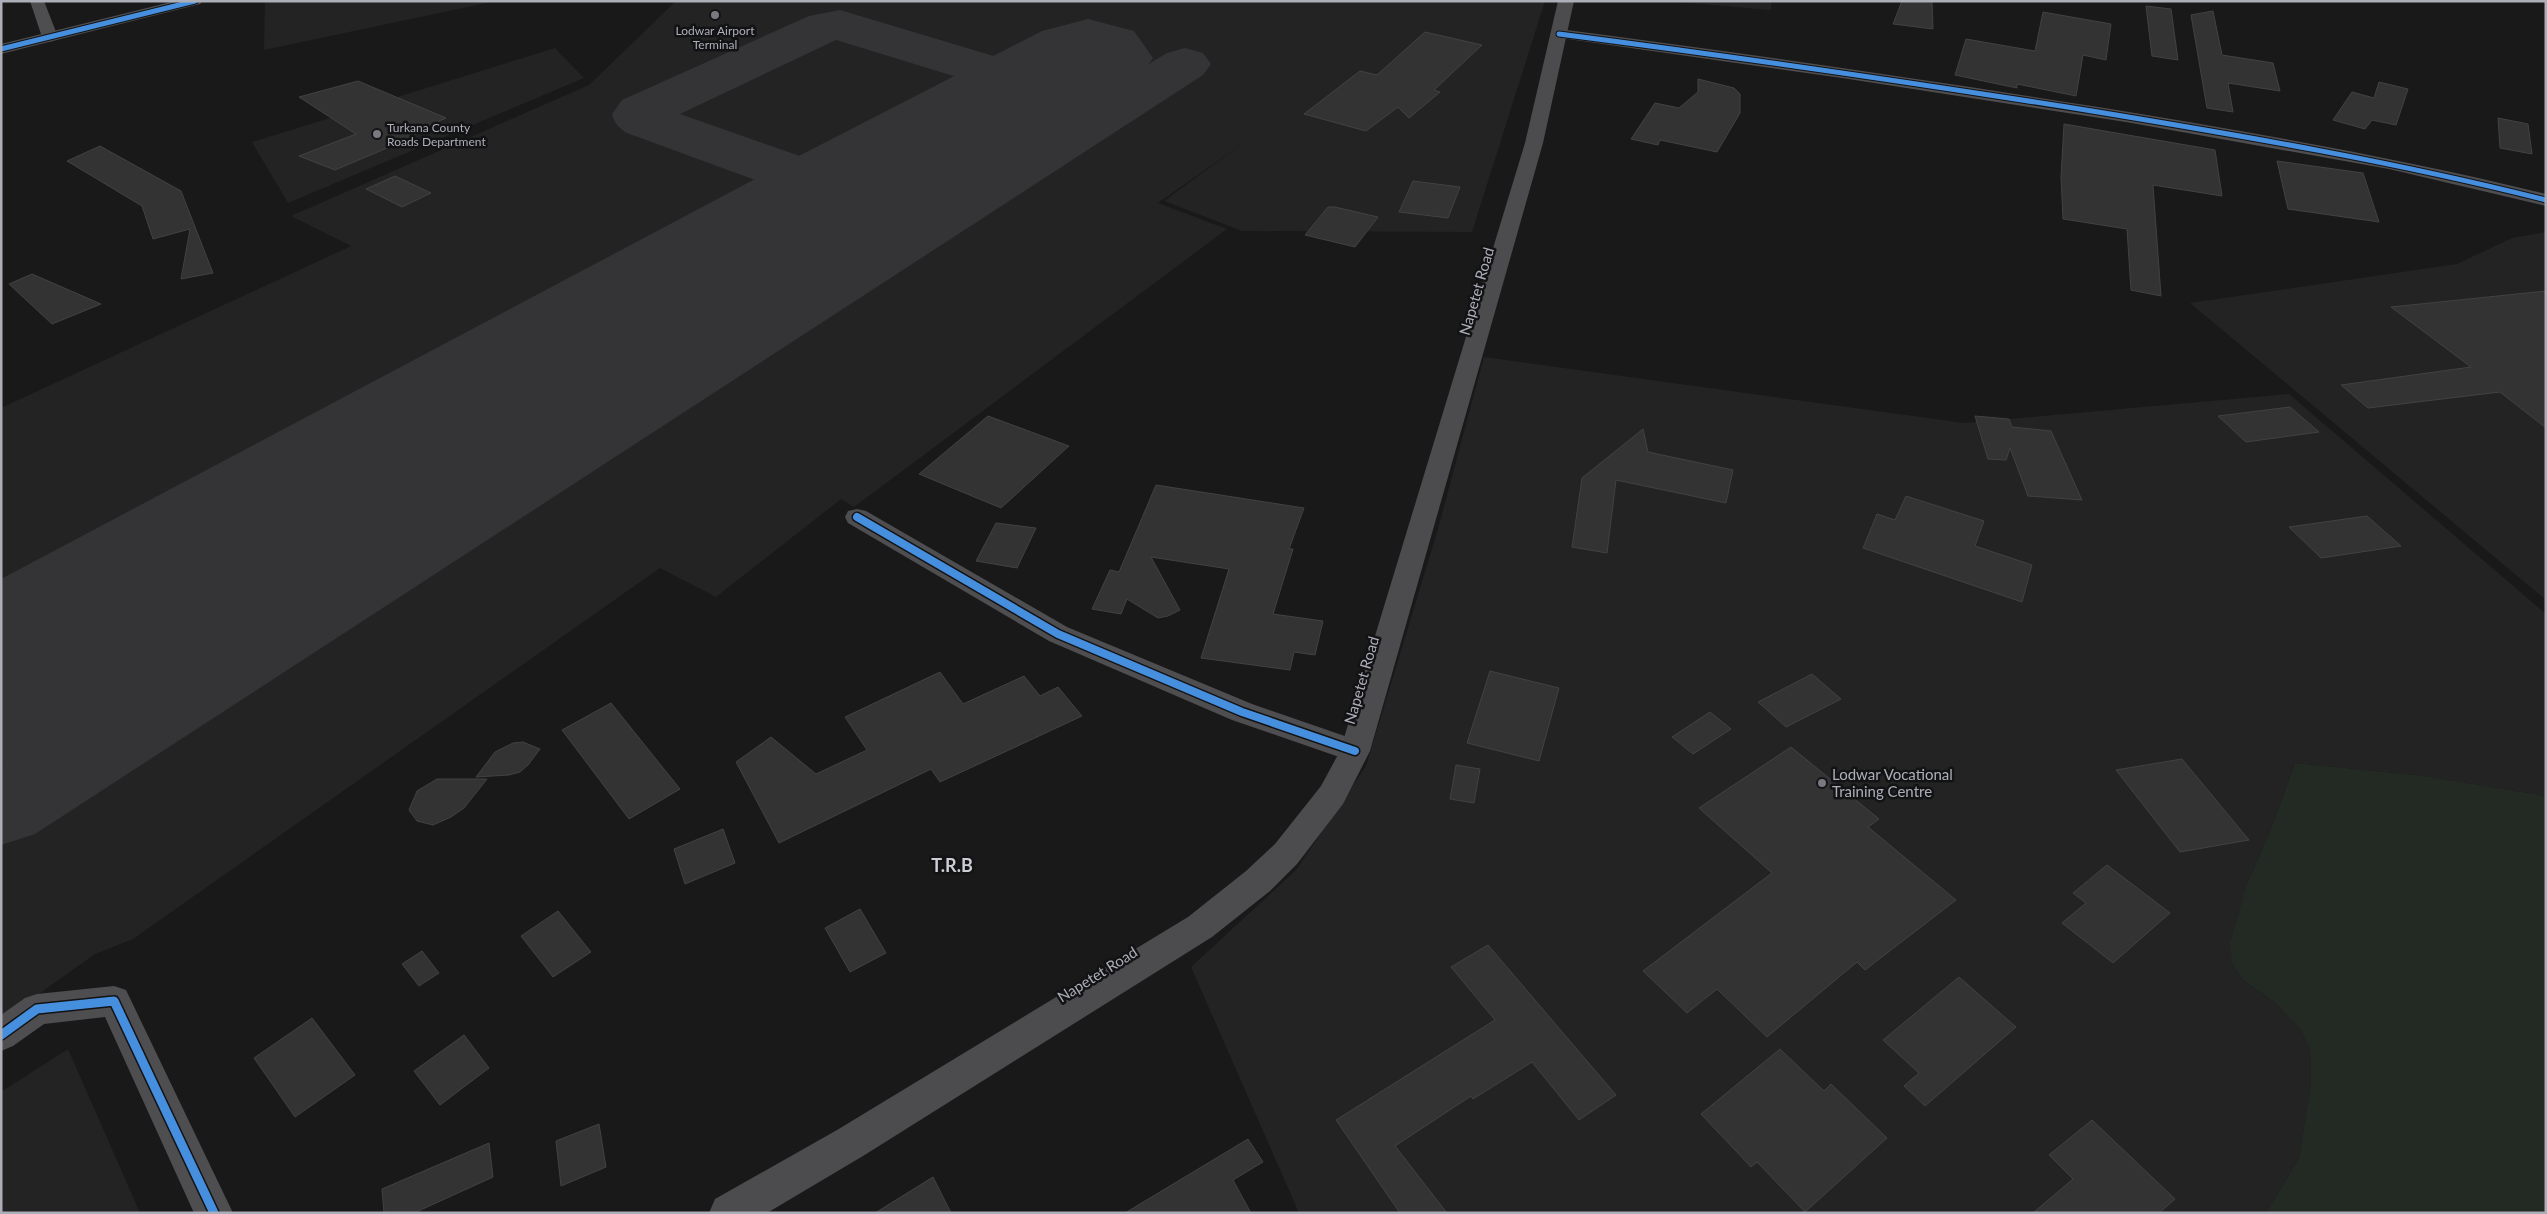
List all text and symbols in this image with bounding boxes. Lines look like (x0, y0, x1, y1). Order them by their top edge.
marker: Lodwar Airport Terminal (709, 9, 721, 21)
place label: Lodwar Airport Terminal (676, 23, 755, 52)
place label: Turkana County Roads Department (387, 120, 486, 149)
marker: Turkana County Roads Department (371, 128, 383, 140)
street label: Napetet Road (1455, 245, 1497, 337)
street label: Napetet Road (1340, 634, 1382, 726)
place label: Lodwar Vocational Training Centre (1832, 765, 1953, 800)
marker: Lodwar Vocational Training Centre (1816, 777, 1828, 789)
district label: T.R.B (931, 854, 973, 876)
street label: Napetet Road (1054, 942, 1140, 1006)

